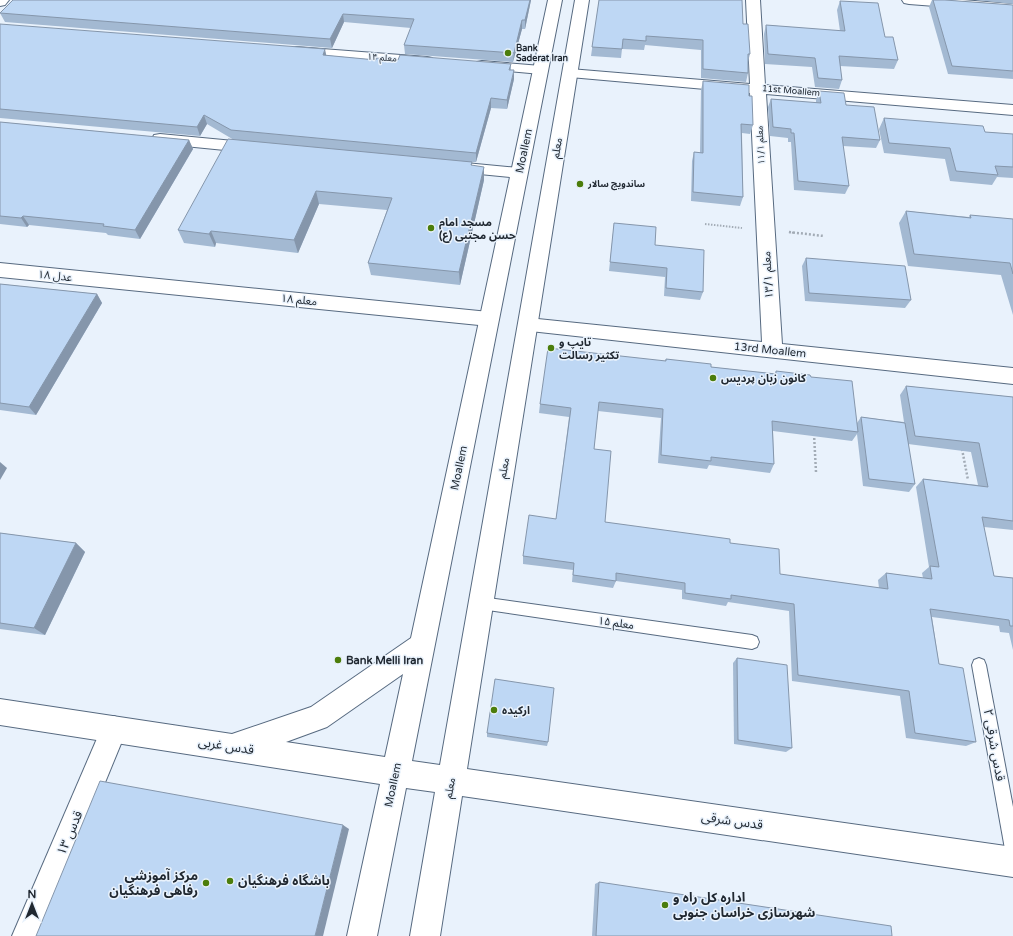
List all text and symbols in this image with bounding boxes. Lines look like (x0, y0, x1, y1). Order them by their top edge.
place label: Bank Saderat Iran (516, 43, 568, 64)
marker: Bank Saderat Iran (503, 48, 513, 58)
street label: معلم ۱۴ (367, 51, 398, 66)
street label: 11st Moallem (761, 83, 821, 99)
street label: معلم ۱۱/۱ (754, 125, 769, 165)
street label: Moallem (513, 128, 535, 174)
street label: معلم (549, 136, 567, 160)
marker: ساندویچ سالار (575, 179, 585, 189)
place label: ساندویچ سالار (587, 179, 646, 191)
place label: مسجد امام حسن مجتبی (ع) (439, 216, 516, 243)
marker: مسجد امام حسن مجتبی (ع) (426, 223, 436, 233)
street label: معلم ۱۳/۱ (760, 251, 778, 299)
street label: عدل ۱۸ (37, 268, 73, 284)
street label: معلم ۱۸ (280, 292, 318, 310)
place label: تایپ و تکثیر رسالت (559, 336, 619, 362)
street label: 13rd Moallem (733, 340, 807, 360)
marker: تایپ و تکثیر رسالت (546, 343, 556, 353)
place label: کانون زبان پردیس (721, 372, 807, 385)
marker: کانون زبان پردیس (708, 373, 718, 383)
street label: Moallem (448, 445, 470, 491)
street label: معلم (496, 456, 514, 480)
street label: معلم ۱۵ (597, 614, 635, 634)
place label: Bank Melli Iran (346, 654, 424, 667)
marker: Bank Melli Iran (333, 655, 343, 665)
place label: ارکیده (502, 704, 530, 717)
marker: ارکیده (489, 705, 499, 715)
street label: قدس شرقی ۲ (980, 708, 1008, 782)
street label: قدس غربی (197, 734, 255, 758)
street label: Moallem (382, 762, 404, 808)
street label: معلم (442, 776, 460, 800)
street label: قدس ۱۳ (54, 808, 87, 858)
street label: قدس شرقی (700, 809, 764, 833)
place label: مرکز آموزشی رفاهی فرهنگیان (109, 868, 198, 899)
place label: باشگاه فرهنگیان (238, 873, 330, 889)
marker: باشگاه فرهنگیان (225, 876, 235, 886)
marker: مرکز آموزشی رفاهی فرهنگیان (201, 878, 211, 888)
north arrow (12, 884, 52, 924)
text: N (28, 888, 36, 901)
place label: اداره کل راه و شهرسازی خراسان جنوبی (673, 890, 815, 921)
marker: اداره کل راه و شهرسازی خراسان جنوبی (660, 900, 670, 910)

